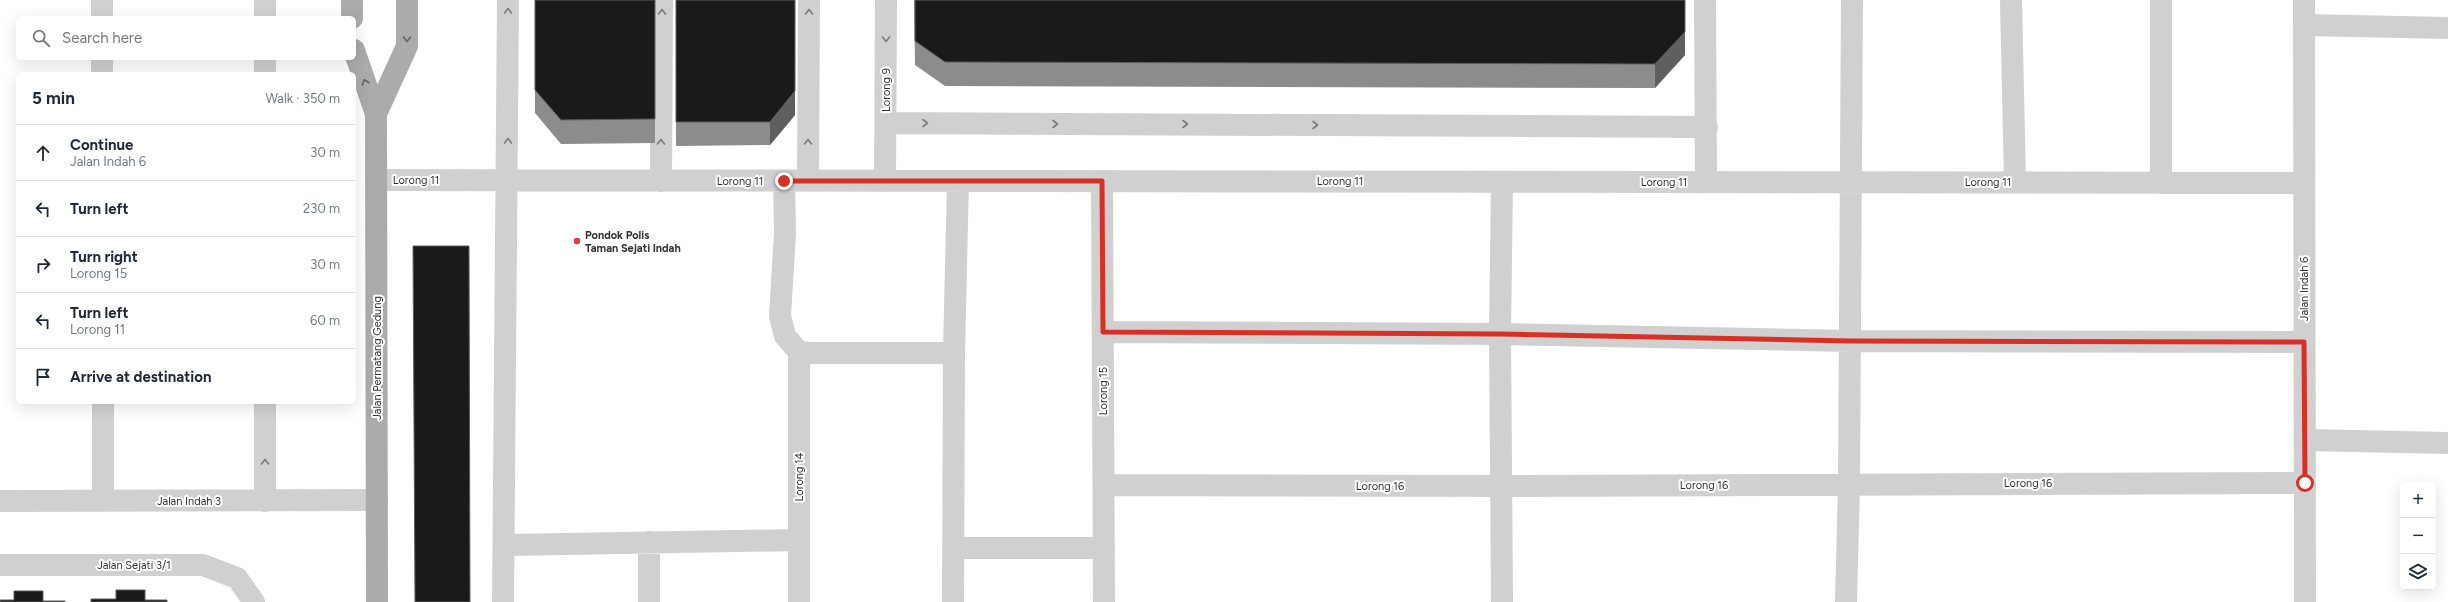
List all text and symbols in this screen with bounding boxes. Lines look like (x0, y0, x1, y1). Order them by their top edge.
one-way arrow (504, 8, 512, 14)
one-way arrow (658, 9, 666, 15)
one-way arrow (805, 9, 813, 15)
search box (16, 16, 356, 60)
icon: search (30, 27, 52, 49)
text: Search here (62, 29, 142, 47)
one-way arrow (403, 36, 411, 42)
one-way arrow (882, 36, 890, 42)
street label: Lorong 9 (880, 68, 893, 112)
one-way arrow (361, 79, 370, 86)
text: 5 min (32, 88, 75, 108)
text: Walk · 350 m (265, 91, 340, 106)
one-way arrow (922, 119, 928, 127)
one-way arrow (1052, 120, 1058, 128)
one-way arrow (1182, 120, 1188, 129)
one-way arrow (1312, 121, 1318, 129)
text: Continue (70, 136, 133, 154)
one-way arrow (504, 138, 512, 144)
one-way arrow (657, 139, 665, 145)
one-way arrow (804, 139, 812, 145)
icon: ahead (32, 142, 54, 164)
text: 30 m (310, 145, 340, 160)
text: Jalan Indah 6 (70, 154, 146, 169)
route end (775, 172, 793, 190)
street label: Lorong 11 (393, 174, 439, 187)
street label: Lorong 11 (717, 175, 763, 188)
street label: Lorong 11 (1317, 175, 1363, 188)
street label: Lorong 11 (1641, 176, 1687, 189)
street label: Lorong 11 (1965, 176, 2011, 189)
icon: left (32, 198, 54, 220)
text: Turn left (70, 200, 128, 218)
text: 230 m (303, 201, 340, 216)
place label: Pondok Polis Taman Sejati Indah (585, 229, 681, 255)
marker: Pondok Polis Taman Sejati Indah (572, 236, 582, 246)
text: Turn right (70, 248, 138, 266)
icon: right (32, 254, 54, 276)
text: 30 m (310, 257, 340, 272)
street label: Jalan Indah 6 (2298, 257, 2311, 321)
text: Lorong 15 (70, 266, 127, 281)
street label: Jalan Permatang Gedung (371, 296, 384, 420)
text: Turn left (70, 304, 128, 322)
icon: left (32, 310, 54, 332)
text: 60 m (310, 313, 340, 328)
text: Lorong 11 (70, 322, 125, 337)
icon: arrive (32, 366, 54, 388)
street label: Lorong 15 (1097, 367, 1110, 415)
text: Arrive at destination (70, 368, 211, 386)
street label: Lorong 14 (793, 452, 806, 501)
one-way arrow (261, 459, 269, 465)
route start (2296, 474, 2314, 492)
street label: Lorong 16 (2004, 477, 2052, 490)
street label: Lorong 16 (1680, 479, 1728, 492)
street label: Lorong 16 (1356, 480, 1404, 493)
map controls (2400, 482, 2436, 590)
button: + (2400, 482, 2436, 518)
street label: Jalan Indah 3 (157, 495, 221, 508)
button: − (2400, 518, 2436, 554)
button: layers (2400, 554, 2436, 590)
street label: Jalan Sejati 3/1 (97, 559, 171, 572)

